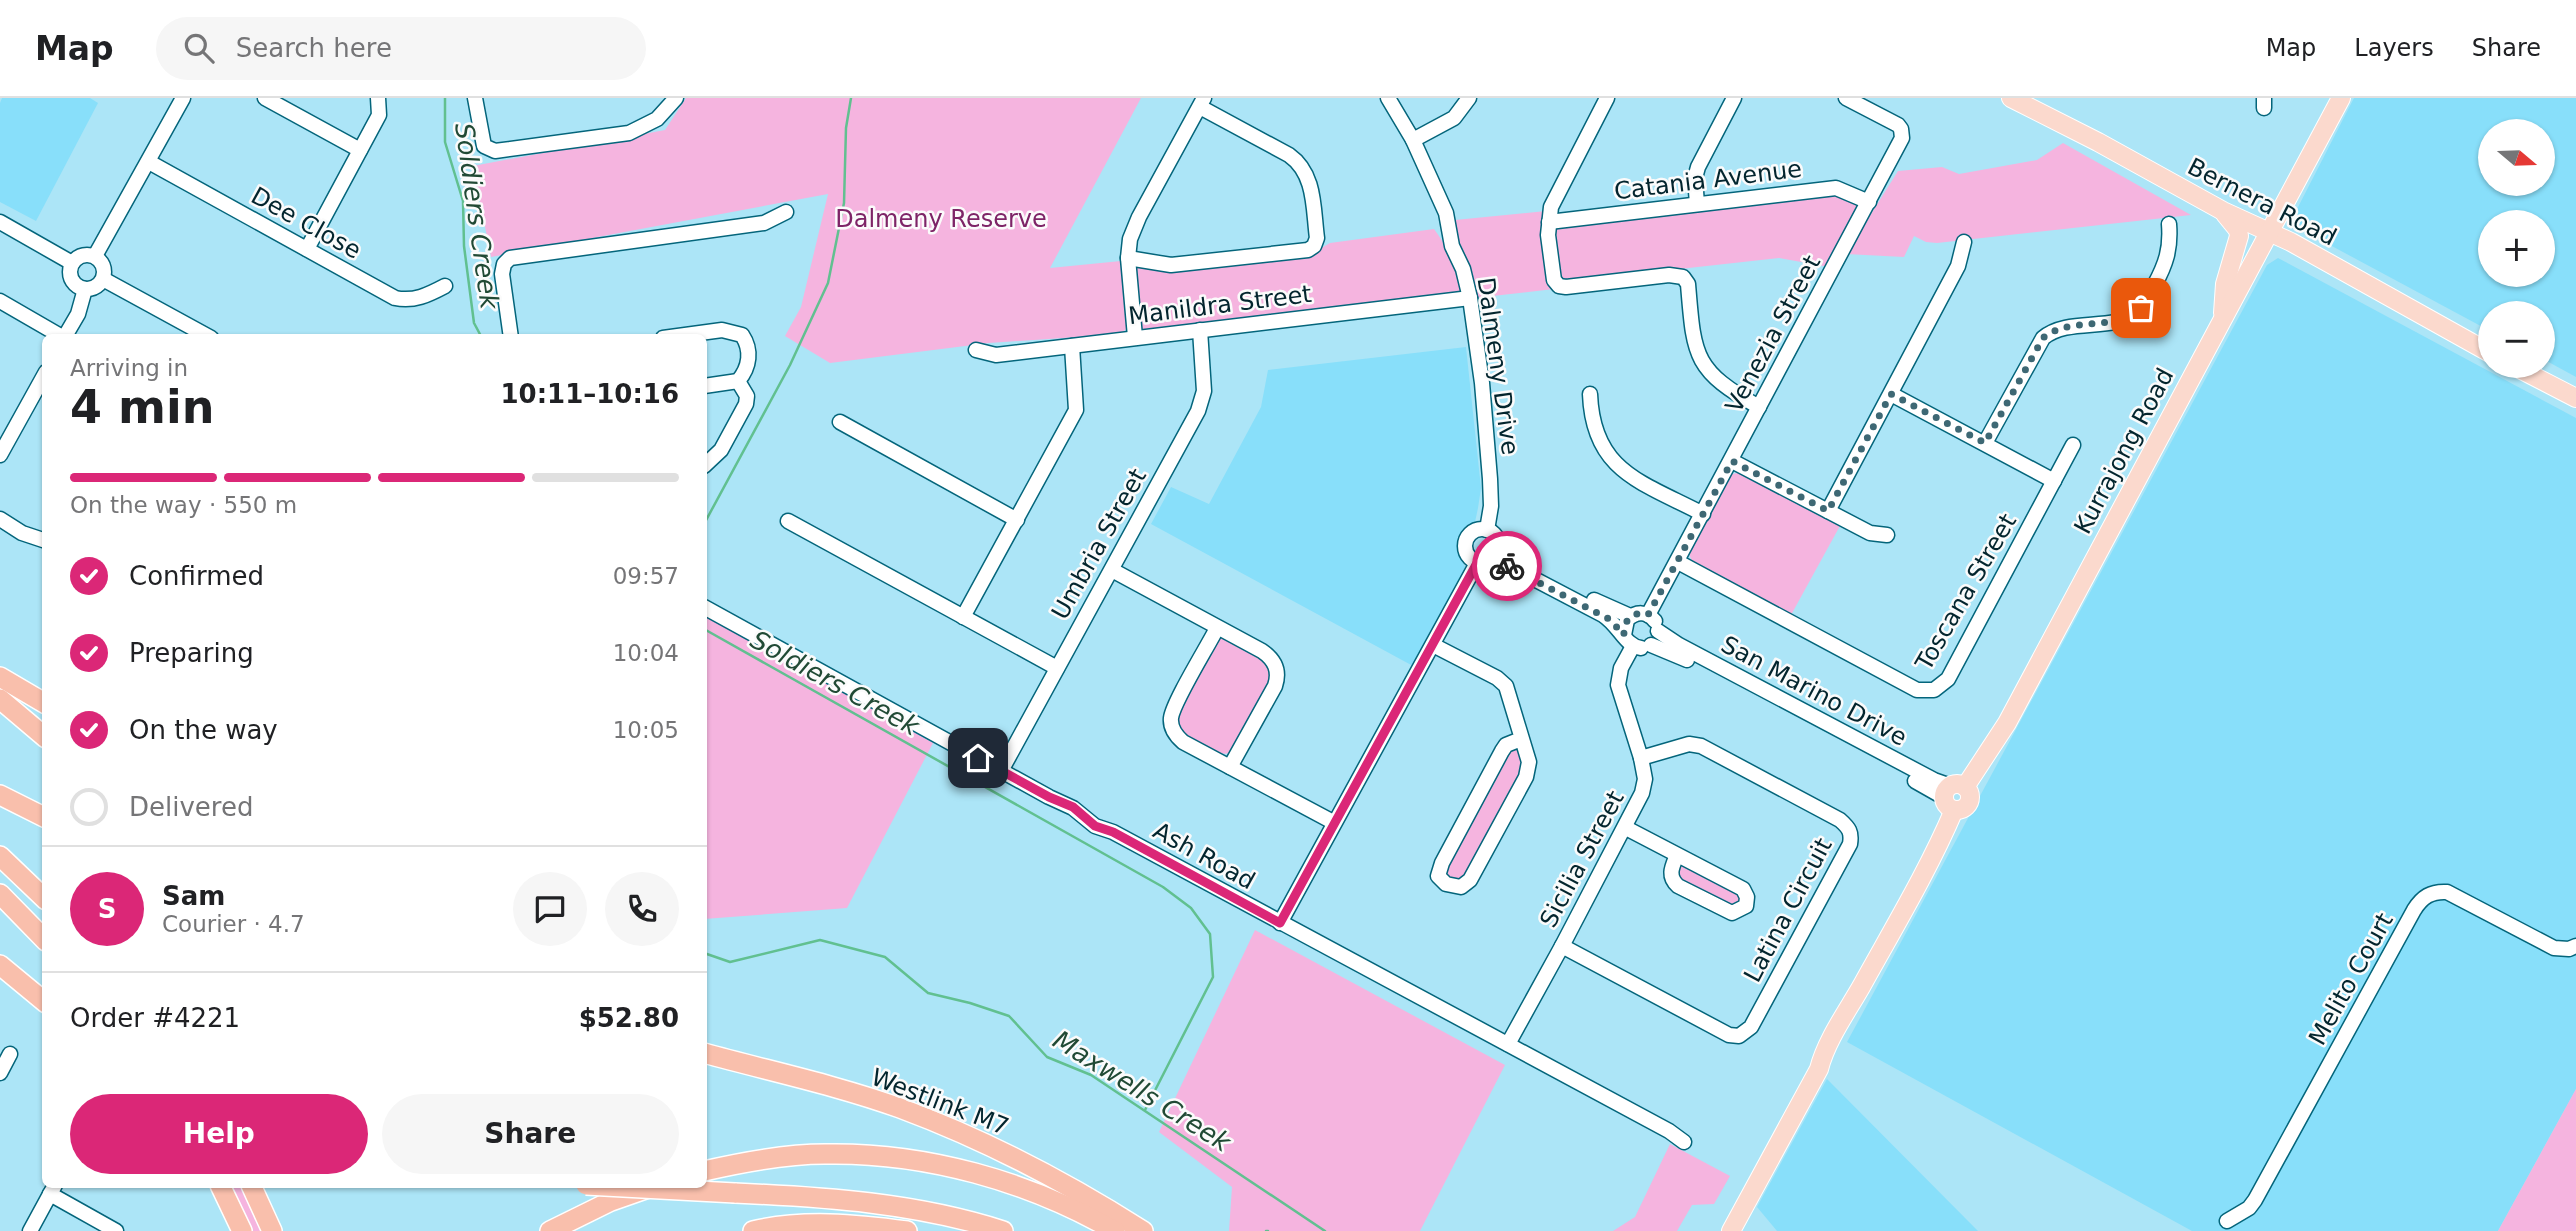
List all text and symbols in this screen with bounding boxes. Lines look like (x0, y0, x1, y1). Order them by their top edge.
search box (156, 17, 646, 80)
text: Map (35, 29, 114, 68)
icon: search (180, 29, 218, 67)
text: Search here (236, 33, 392, 63)
text: Map (2266, 34, 2316, 62)
text: Layers (2354, 34, 2434, 62)
text: Share (2472, 34, 2541, 62)
north arrow (2478, 119, 2555, 196)
map controls (2478, 119, 2555, 378)
water label: Soldiers Creek (449, 121, 505, 312)
street label: Bernera Road (2183, 153, 2341, 251)
street label: Catania Avenue (1613, 155, 1803, 205)
street label: Dee Close (246, 181, 366, 265)
park label: Dalmeny Reserve (835, 205, 1047, 233)
button: + (2478, 210, 2555, 287)
street label: Venezia Street (1720, 251, 1826, 417)
street label: Dalmeny Drive (1472, 275, 1524, 457)
pin (2111, 278, 2171, 338)
street label: Manildra Street (1127, 280, 1313, 330)
icon: bag (2122, 289, 2160, 327)
button: − (2478, 301, 2555, 378)
text: Arriving in (70, 355, 188, 381)
street label: Kurrajong Road (2069, 363, 2179, 539)
text: 10:11–10:16 (500, 379, 679, 409)
text: 4 min (70, 380, 214, 434)
street label: Umbria Street (1046, 464, 1152, 624)
text: On the way · 550 m (70, 492, 297, 518)
street label: Toscana Street (1909, 509, 2022, 676)
courier (1472, 531, 1542, 601)
icon: bike (1488, 547, 1526, 585)
icon: check (70, 557, 108, 595)
text: Confirmed (129, 561, 264, 591)
text: 09:57 (613, 563, 679, 589)
water label: Soldiers Creek (746, 624, 925, 742)
street label: San Marino Drive (1716, 630, 1912, 752)
icon: check (70, 634, 108, 672)
text: Preparing (129, 638, 254, 668)
text: 10:04 (613, 640, 679, 666)
icon: check (70, 711, 108, 749)
text: On the way (129, 715, 278, 745)
text: 10:05 (613, 717, 679, 743)
pin (948, 728, 1008, 788)
icon: home (959, 739, 997, 777)
street label: Sicilia Street (1534, 786, 1630, 932)
text: Delivered (129, 792, 253, 822)
street label: Ash Road (1148, 817, 1260, 895)
street label: Latina Circuit (1738, 833, 1838, 987)
button: chat (513, 872, 587, 946)
button: phone (605, 872, 679, 946)
text: Sam (162, 881, 225, 911)
text: S (98, 894, 116, 924)
street label: Melito Court (2303, 908, 2399, 1050)
text: Courier · 4.7 (162, 911, 305, 937)
text: Order #4221 (70, 1003, 240, 1033)
text: $52.80 (579, 1003, 679, 1033)
water label: Maxwells Creek (1048, 1024, 1237, 1158)
street label: Westlink M7 (867, 1063, 1013, 1141)
button: Help (70, 1094, 368, 1174)
button: Share (382, 1094, 679, 1174)

